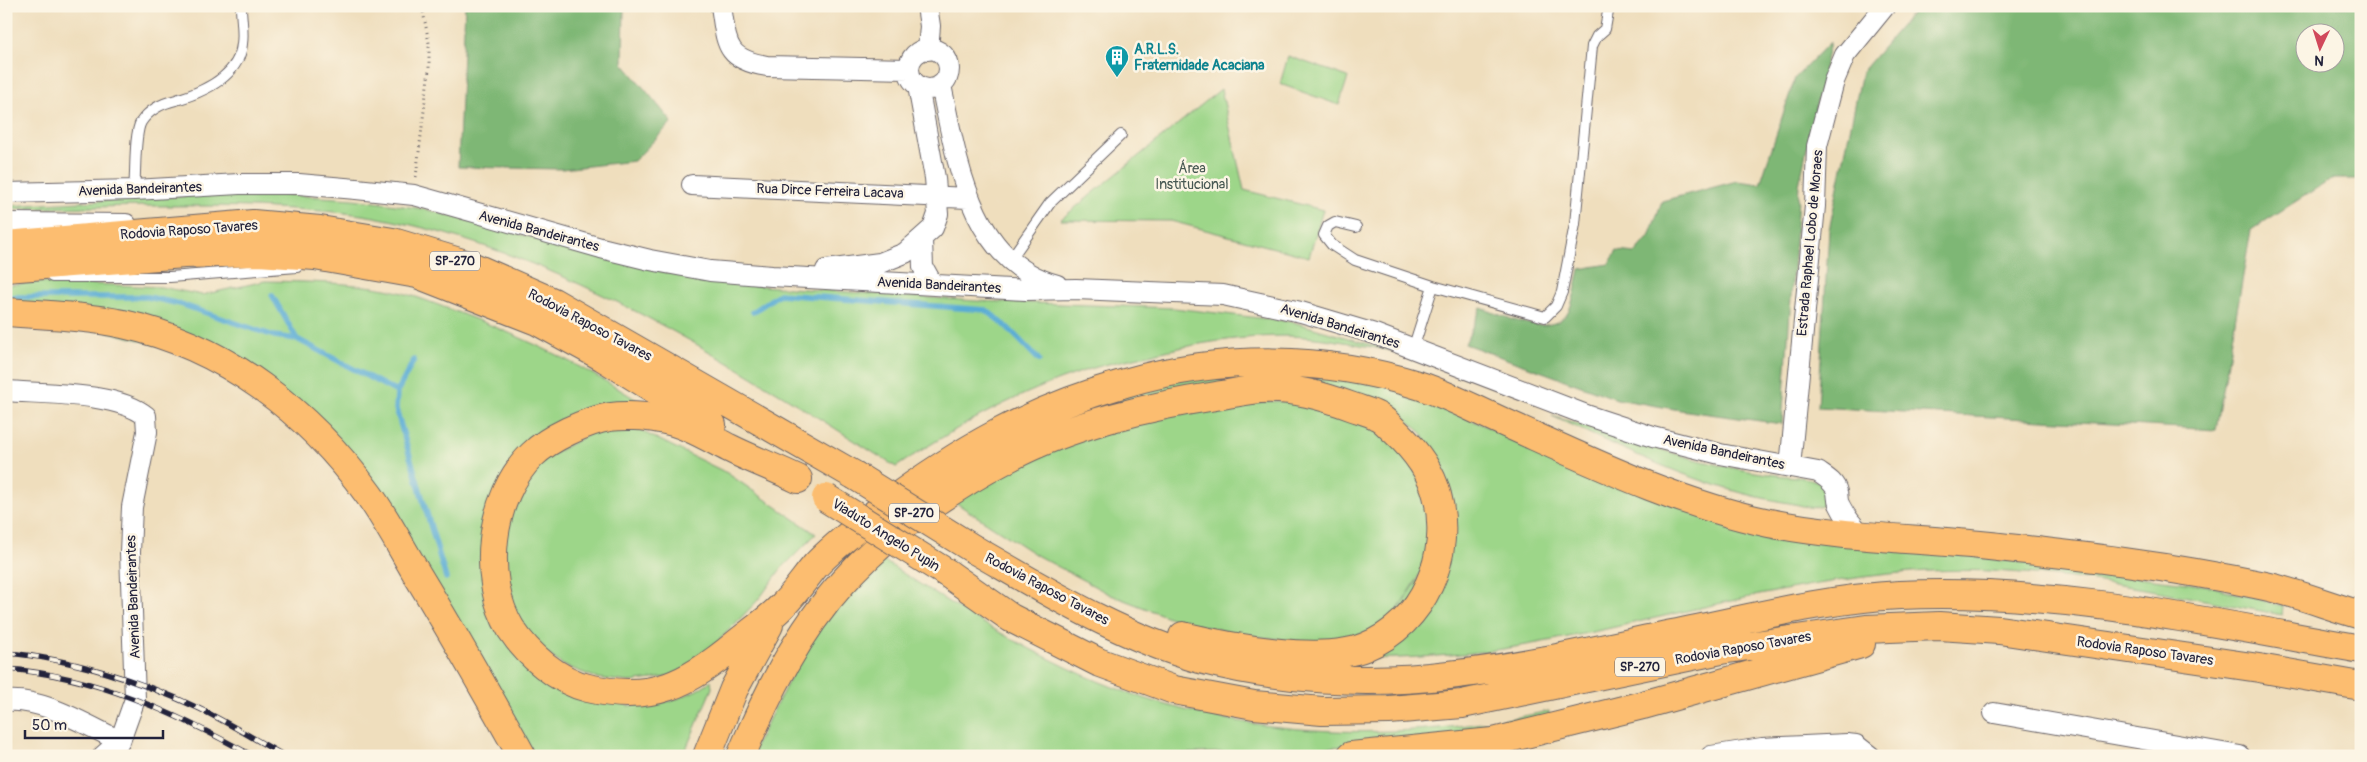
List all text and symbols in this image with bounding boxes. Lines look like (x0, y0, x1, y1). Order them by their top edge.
north arrow (2294, 22, 2344, 72)
place label: A.R.L.S. Fraternidade Acaciana (1134, 41, 1265, 74)
building icon: A.R.L.S. Fraternidade Acaciana (1104, 44, 1130, 78)
text: N (2314, 52, 2324, 69)
street label: Estrada Raphael Lobo de Moraes (1793, 149, 1827, 337)
park label: Área Institucional (1155, 159, 1229, 193)
street label: Avenida Bandeirantes (78, 178, 203, 200)
street label: Rua Dirce Ferreira Lacava (756, 180, 904, 202)
street label: Avenida Bandeirantes (477, 207, 602, 255)
street label: Rodovia Raposo Tavares (120, 217, 259, 243)
road number: SP-270 (430, 252, 480, 270)
street label: Avenida Bandeirantes (877, 273, 1002, 297)
street label: Rodovia Raposo Tavares (525, 285, 655, 365)
street label: Avenida Bandeirantes (1278, 300, 1402, 352)
street label: Avenida Bandeirantes (1662, 431, 1787, 473)
street label: Viaduto Angelo Pupin (829, 495, 943, 575)
road number: SP-270 (889, 503, 939, 522)
street label: Avenida Bandeirantes (122, 534, 144, 659)
street label: Rodovia Raposo Tavares (982, 549, 1112, 629)
street label: Rodovia Raposo Tavares (1674, 628, 1813, 668)
street label: Rodovia Raposo Tavares (2076, 633, 2215, 669)
road number: SP-270 (1615, 658, 1665, 676)
scale bar (25, 707, 162, 739)
text: 50 m (32, 716, 67, 735)

